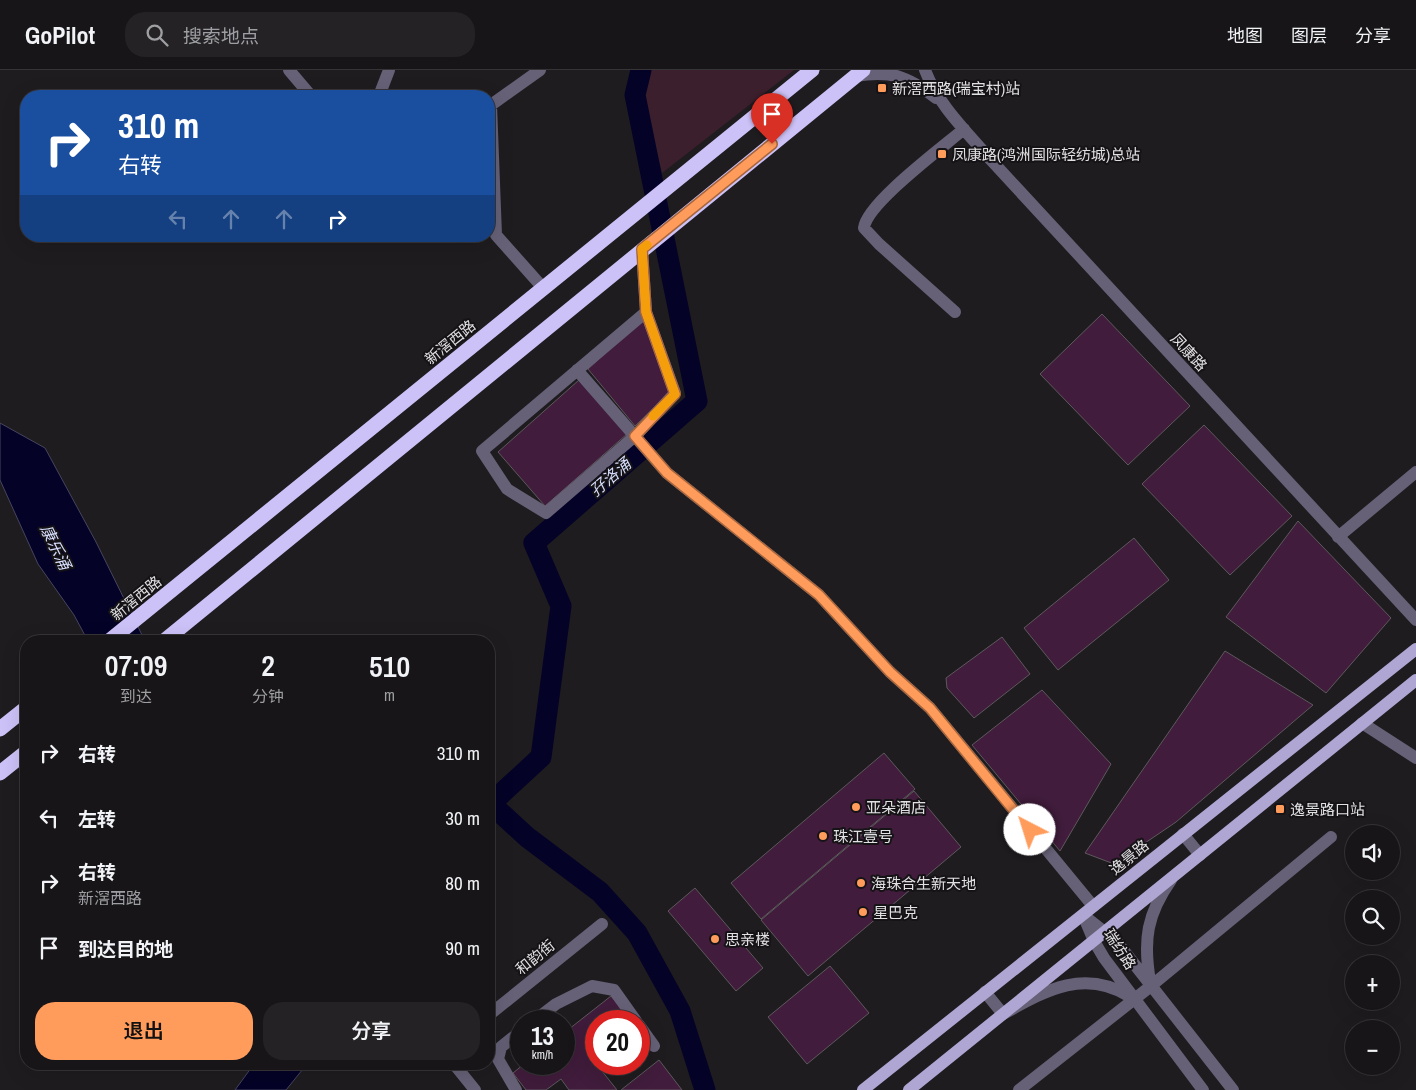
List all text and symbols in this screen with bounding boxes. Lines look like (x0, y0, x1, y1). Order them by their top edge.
search box (125, 12, 475, 57)
text: GoPilot (25, 19, 95, 51)
icon: search (143, 21, 171, 49)
text: 搜索地点 (183, 23, 259, 49)
text: 地图 (1227, 23, 1263, 48)
text: 图层 (1291, 23, 1327, 48)
text: 分享 (1355, 23, 1391, 48)
place label: 新滘西路(瑞宝村)站 (892, 78, 1020, 99)
marker: 新滘西路(瑞宝村)站 (876, 82, 888, 94)
pin (751, 93, 793, 144)
icon: arrive (758, 100, 786, 128)
text: 310 m (118, 102, 199, 149)
icon: right (35, 110, 100, 175)
place label: 凤康路(鸿洲国际轻纺城)总站 (952, 144, 1140, 165)
marker: 凤康路(鸿洲国际轻纺城)总站 (936, 148, 948, 160)
text: 右转 (118, 150, 162, 180)
icon: left (164, 205, 192, 233)
icon: ahead (217, 205, 245, 233)
icon: ahead (270, 205, 298, 233)
icon: right (323, 205, 351, 233)
street label: 新滘西路 (420, 315, 480, 369)
street label: 凤康路 (1166, 328, 1212, 376)
water label: 孖洛涌 (585, 452, 637, 501)
water label: 康乐涌 (36, 521, 77, 575)
street label: 新滘西路 (106, 571, 166, 625)
text: 07:09 (105, 645, 167, 685)
text: 2 (261, 645, 275, 685)
text: 510 (369, 646, 410, 686)
text: m (384, 684, 395, 706)
text: 到达 (120, 685, 152, 707)
text: 分钟 (252, 685, 284, 707)
icon: right (35, 739, 63, 767)
text: 310 m (437, 740, 480, 766)
text: 右转 (78, 741, 116, 767)
place label: 亚朵酒店 (866, 797, 926, 818)
place label: 逸景路口站 (1290, 799, 1365, 820)
marker: 亚朵酒店 (850, 801, 862, 813)
position arrow (1003, 803, 1055, 855)
marker: 逸景路口站 (1274, 803, 1286, 815)
icon: left (35, 804, 63, 832)
text: 30 m (445, 805, 480, 831)
text: 左转 (78, 806, 116, 832)
map controls (1345, 825, 1400, 1075)
button: sound (1345, 825, 1400, 880)
place label: 珠江壹号 (833, 826, 893, 847)
marker: 珠江壹号 (817, 830, 829, 842)
street label: 逸景路 (1105, 835, 1153, 879)
text: 右转 (78, 859, 116, 885)
icon: right (35, 869, 63, 897)
text: 80 m (445, 870, 480, 896)
place label: 海珠合生新天地 (871, 873, 976, 894)
marker: 海珠合生新天地 (855, 877, 867, 889)
text: 新滘西路 (78, 887, 142, 909)
button: search (1345, 890, 1400, 945)
place label: 星巴克 (873, 902, 918, 923)
marker: 星巴克 (857, 906, 869, 918)
street label: 瑞纺路 (1099, 924, 1141, 974)
place label: 思亲楼 (725, 929, 770, 950)
marker: 思亲楼 (709, 933, 721, 945)
icon: arrive (35, 934, 63, 962)
text: 90 m (445, 935, 480, 961)
street label: 和韵街 (511, 935, 559, 979)
text: 到达目的地 (78, 936, 173, 962)
button: + (1345, 955, 1400, 1010)
button: 退出 (35, 1002, 253, 1060)
button: 分享 (263, 1002, 480, 1060)
speed limit sign: 20 (585, 1010, 650, 1075)
text: 13 (531, 1019, 554, 1053)
button: − (1345, 1020, 1400, 1075)
text: km/h (532, 1047, 553, 1063)

